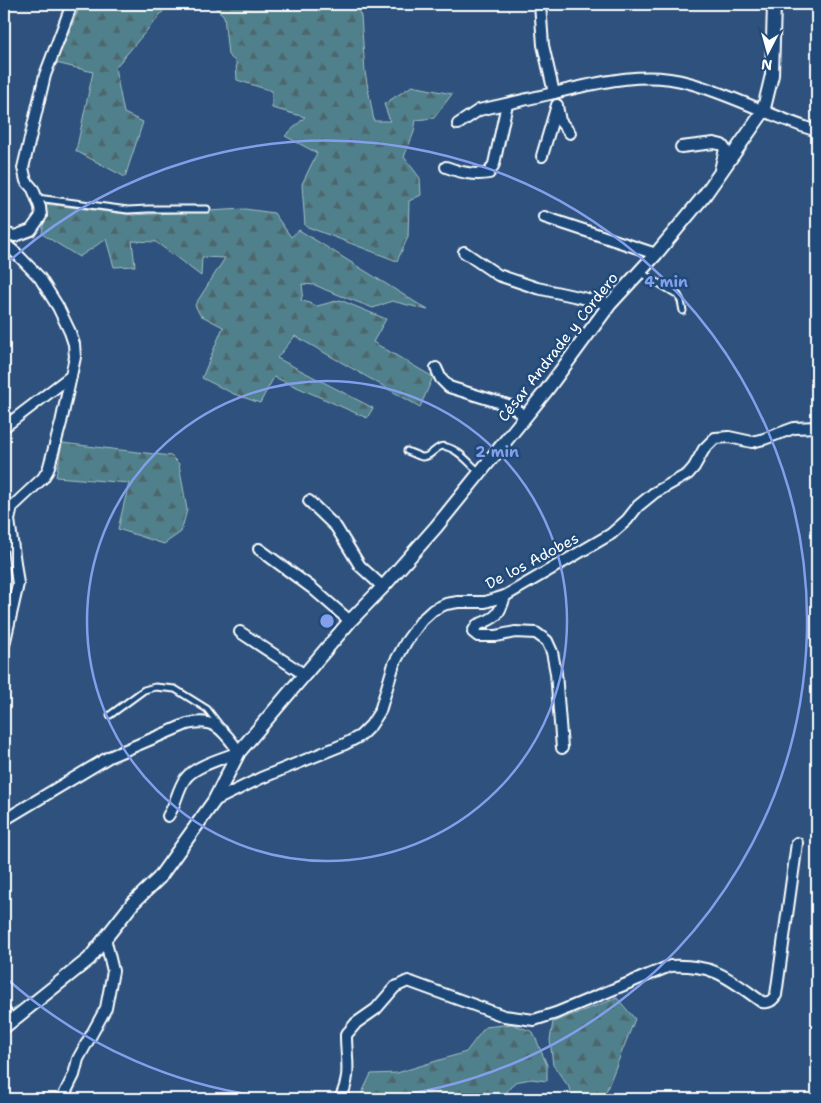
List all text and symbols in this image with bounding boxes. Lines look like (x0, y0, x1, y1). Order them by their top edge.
north arrow (744, 28, 794, 78)
text: N (760, 55, 773, 74)
street label: César Andrade y Cordero (493, 268, 623, 426)
text: 4 min (644, 272, 688, 292)
text: 2 min (475, 442, 519, 462)
street label: De los Adobes (482, 528, 582, 594)
centre of rings (318, 612, 336, 630)

